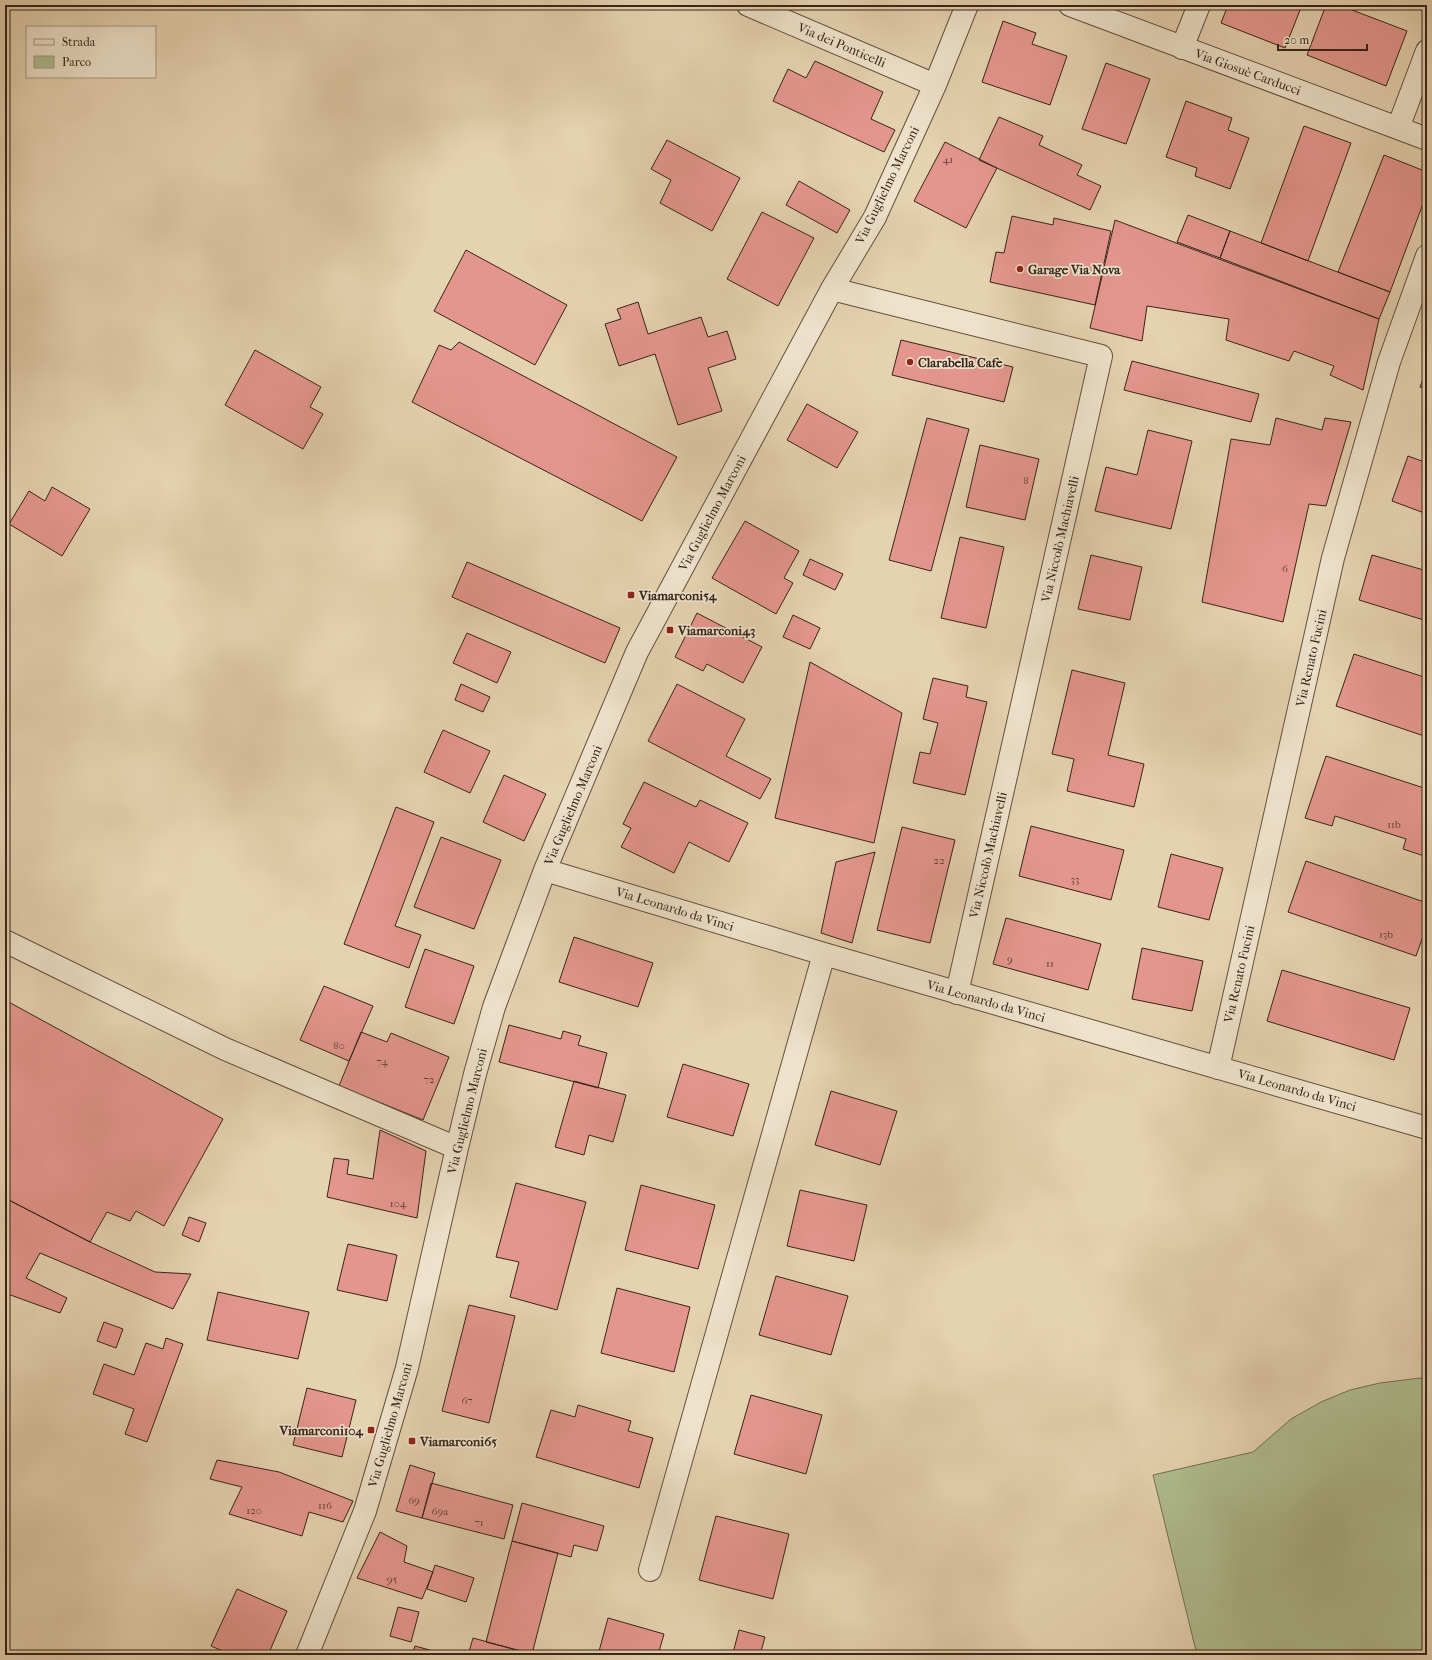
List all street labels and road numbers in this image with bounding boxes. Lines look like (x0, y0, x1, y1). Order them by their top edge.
street label: Via dei Ponticelli (795, 19, 888, 70)
street label: Via Giosuè Carducci (1192, 46, 1303, 98)
street label: Via Guglielmo Marconi (852, 124, 922, 247)
street label: Via Guglielmo Marconi (675, 452, 749, 574)
street label: Via Niccolò Machiavelli (1038, 474, 1082, 605)
street label: Via Renato Fucini (1292, 608, 1330, 709)
street label: Via Guglielmo Marconi (540, 743, 605, 868)
street label: Via Niccolò Machiavelli (966, 790, 1010, 921)
street label: Via Leonardo da Vinci (613, 884, 736, 934)
street label: Via Renato Fucini (1220, 924, 1258, 1025)
street label: Via Leonardo da Vinci (924, 977, 1047, 1025)
street label: Via Guglielmo Marconi (444, 1046, 490, 1176)
street label: Via Leonardo da Vinci (1235, 1066, 1358, 1114)
street label: Via Guglielmo Marconi (365, 1361, 415, 1490)

